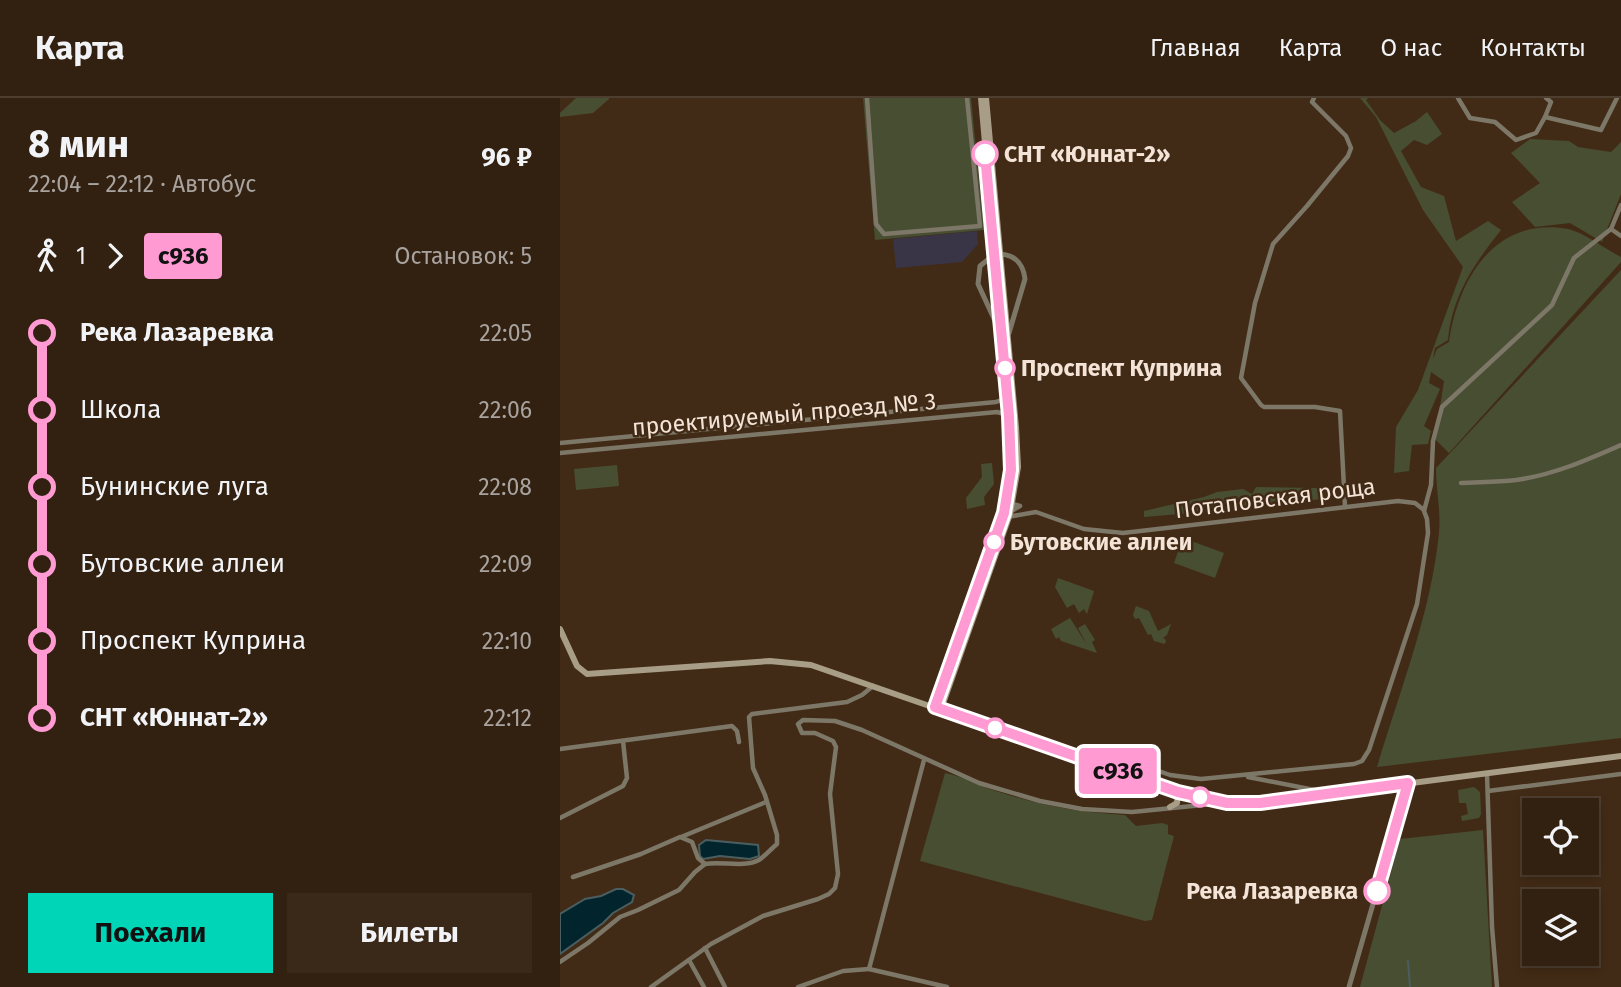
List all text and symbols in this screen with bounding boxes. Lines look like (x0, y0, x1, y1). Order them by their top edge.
text: Карта (35, 28, 125, 68)
text: Главная (1150, 34, 1241, 62)
text: Карта (1279, 34, 1342, 62)
text: О нас (1380, 34, 1442, 62)
text: Контакты (1480, 34, 1586, 62)
text: 8 мин (28, 121, 129, 167)
place label: СНТ «Юннат-2» (1004, 140, 1170, 168)
marker: СНТ «Юннат-2» (972, 141, 998, 167)
text: 96 ₽ (481, 142, 532, 173)
text: 22:04 – 22:12 · Автобус (28, 170, 256, 198)
icon: walk (28, 237, 66, 275)
icon: forward (96, 237, 134, 275)
text: 1 (76, 242, 86, 270)
text: с936 (158, 242, 208, 270)
text: Остановок: 5 (395, 242, 532, 270)
text: Река Лазаревка (80, 317, 274, 348)
text: 22:05 (479, 319, 532, 347)
place label: Проспект Куприна (1021, 354, 1222, 382)
marker: Проспект Куприна (995, 358, 1015, 378)
street label: проектируемый проезд № 3 (631, 387, 937, 441)
text: Школа (80, 394, 161, 425)
text: 22:06 (479, 396, 532, 424)
text: Бунинские луга (80, 471, 269, 502)
street label: Потаповская роща (1173, 472, 1377, 524)
text: 22:08 (478, 473, 532, 501)
place label: Бутовские аллеи (1010, 528, 1192, 556)
marker: Бутовские аллеи (984, 532, 1004, 552)
text: Бутовские аллеи (80, 548, 285, 579)
text: 22:09 (479, 550, 532, 578)
text: Проспект Куприна (80, 625, 306, 656)
text: 22:10 (482, 627, 532, 655)
text: СНТ «Юннат-2» (80, 702, 268, 733)
text: 22:12 (483, 704, 532, 732)
unlabelled marker (985, 718, 1005, 738)
line badge: с936 (1069, 748, 1167, 794)
text: с936 (1093, 757, 1143, 785)
unlabelled marker (1190, 787, 1210, 807)
map controls (1522, 798, 1599, 966)
button: locate (1522, 798, 1599, 875)
place label: Река Лазаревка (1186, 877, 1358, 905)
marker: Река Лазаревка (1364, 878, 1390, 904)
button: layers (1522, 889, 1599, 966)
button: Поехали (28, 893, 273, 973)
button: Билеты (287, 893, 532, 973)

